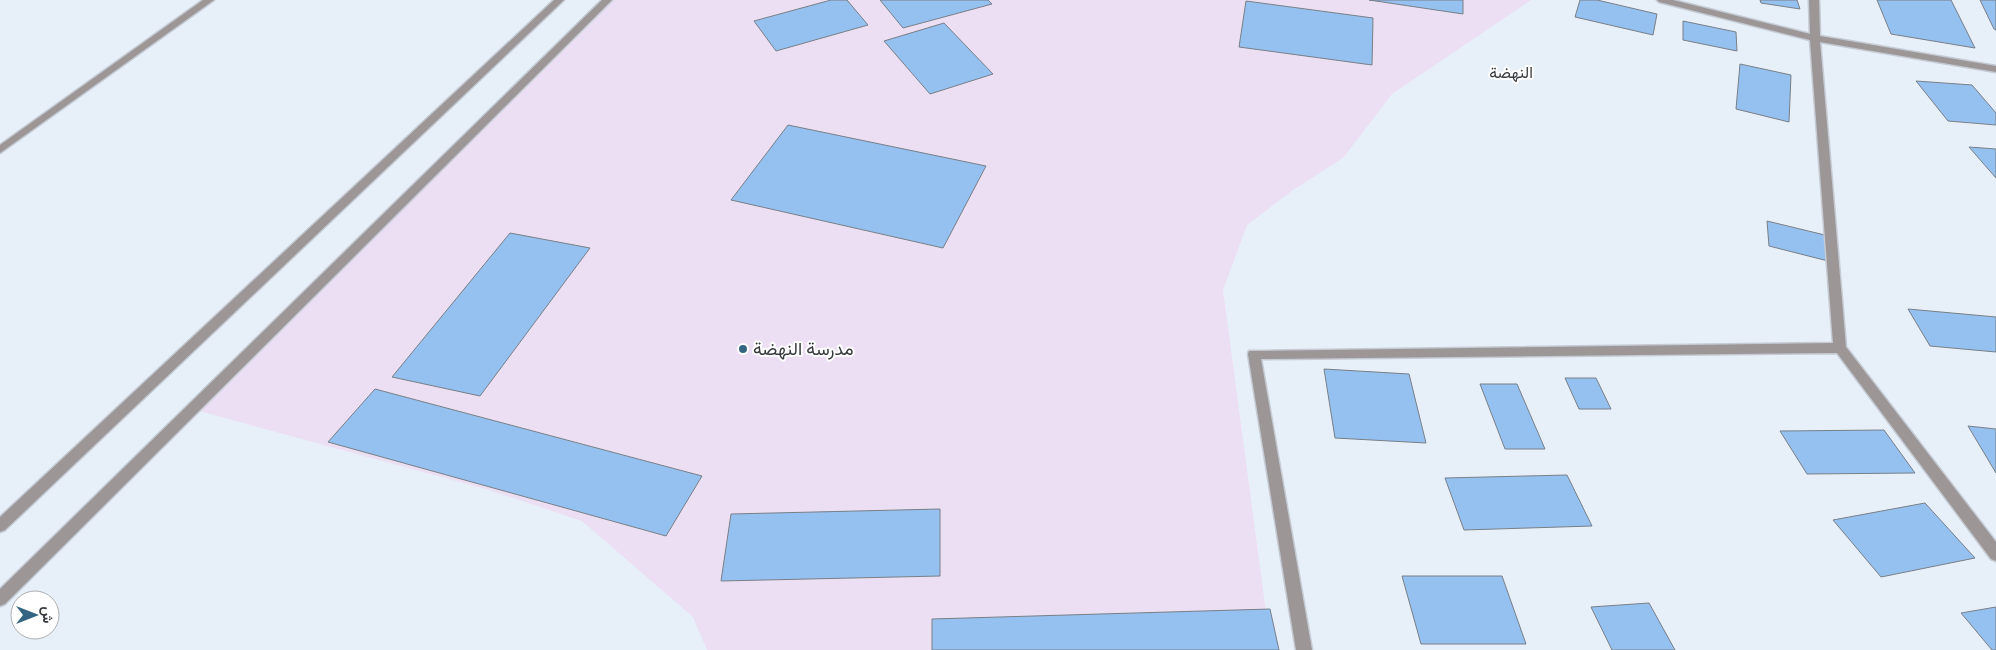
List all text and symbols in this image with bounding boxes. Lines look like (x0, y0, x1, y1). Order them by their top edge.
district label: النهضة (1489, 62, 1533, 83)
place label: مدرسة النهضة (753, 337, 854, 360)
marker: مدرسة النهضة (737, 343, 749, 355)
north arrow (10, 590, 60, 640)
text: ش (39, 607, 57, 624)

